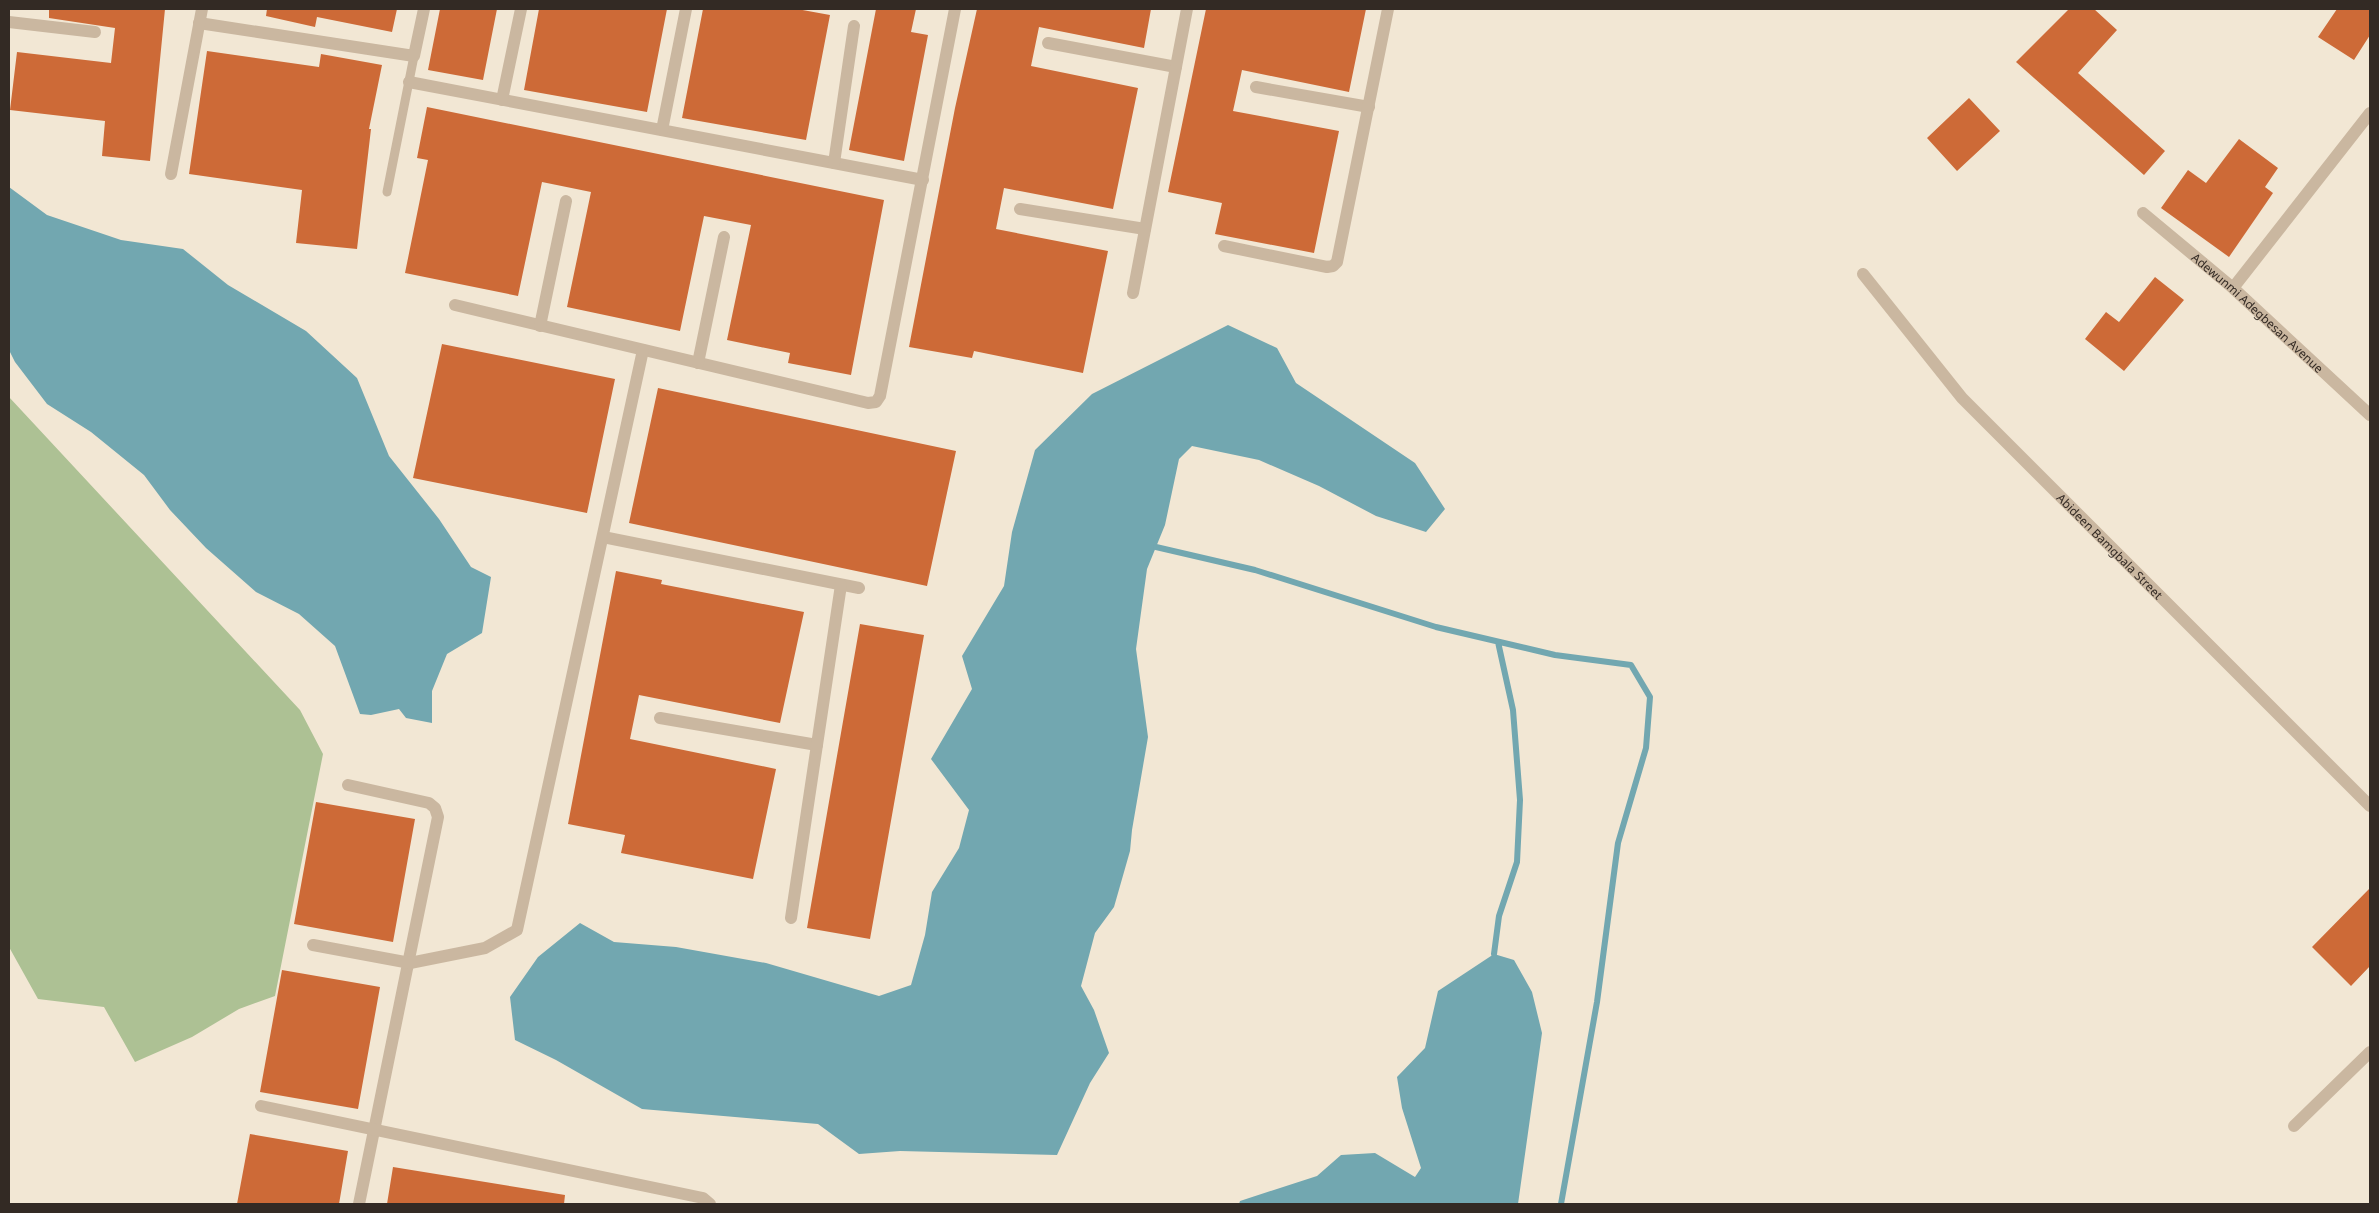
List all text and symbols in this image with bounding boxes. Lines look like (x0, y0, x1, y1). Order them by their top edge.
street label: Adewunmi Adegbesan Avenue (2188, 249, 2328, 377)
street label: Abideen Bamgbala Street (2053, 489, 2167, 603)

